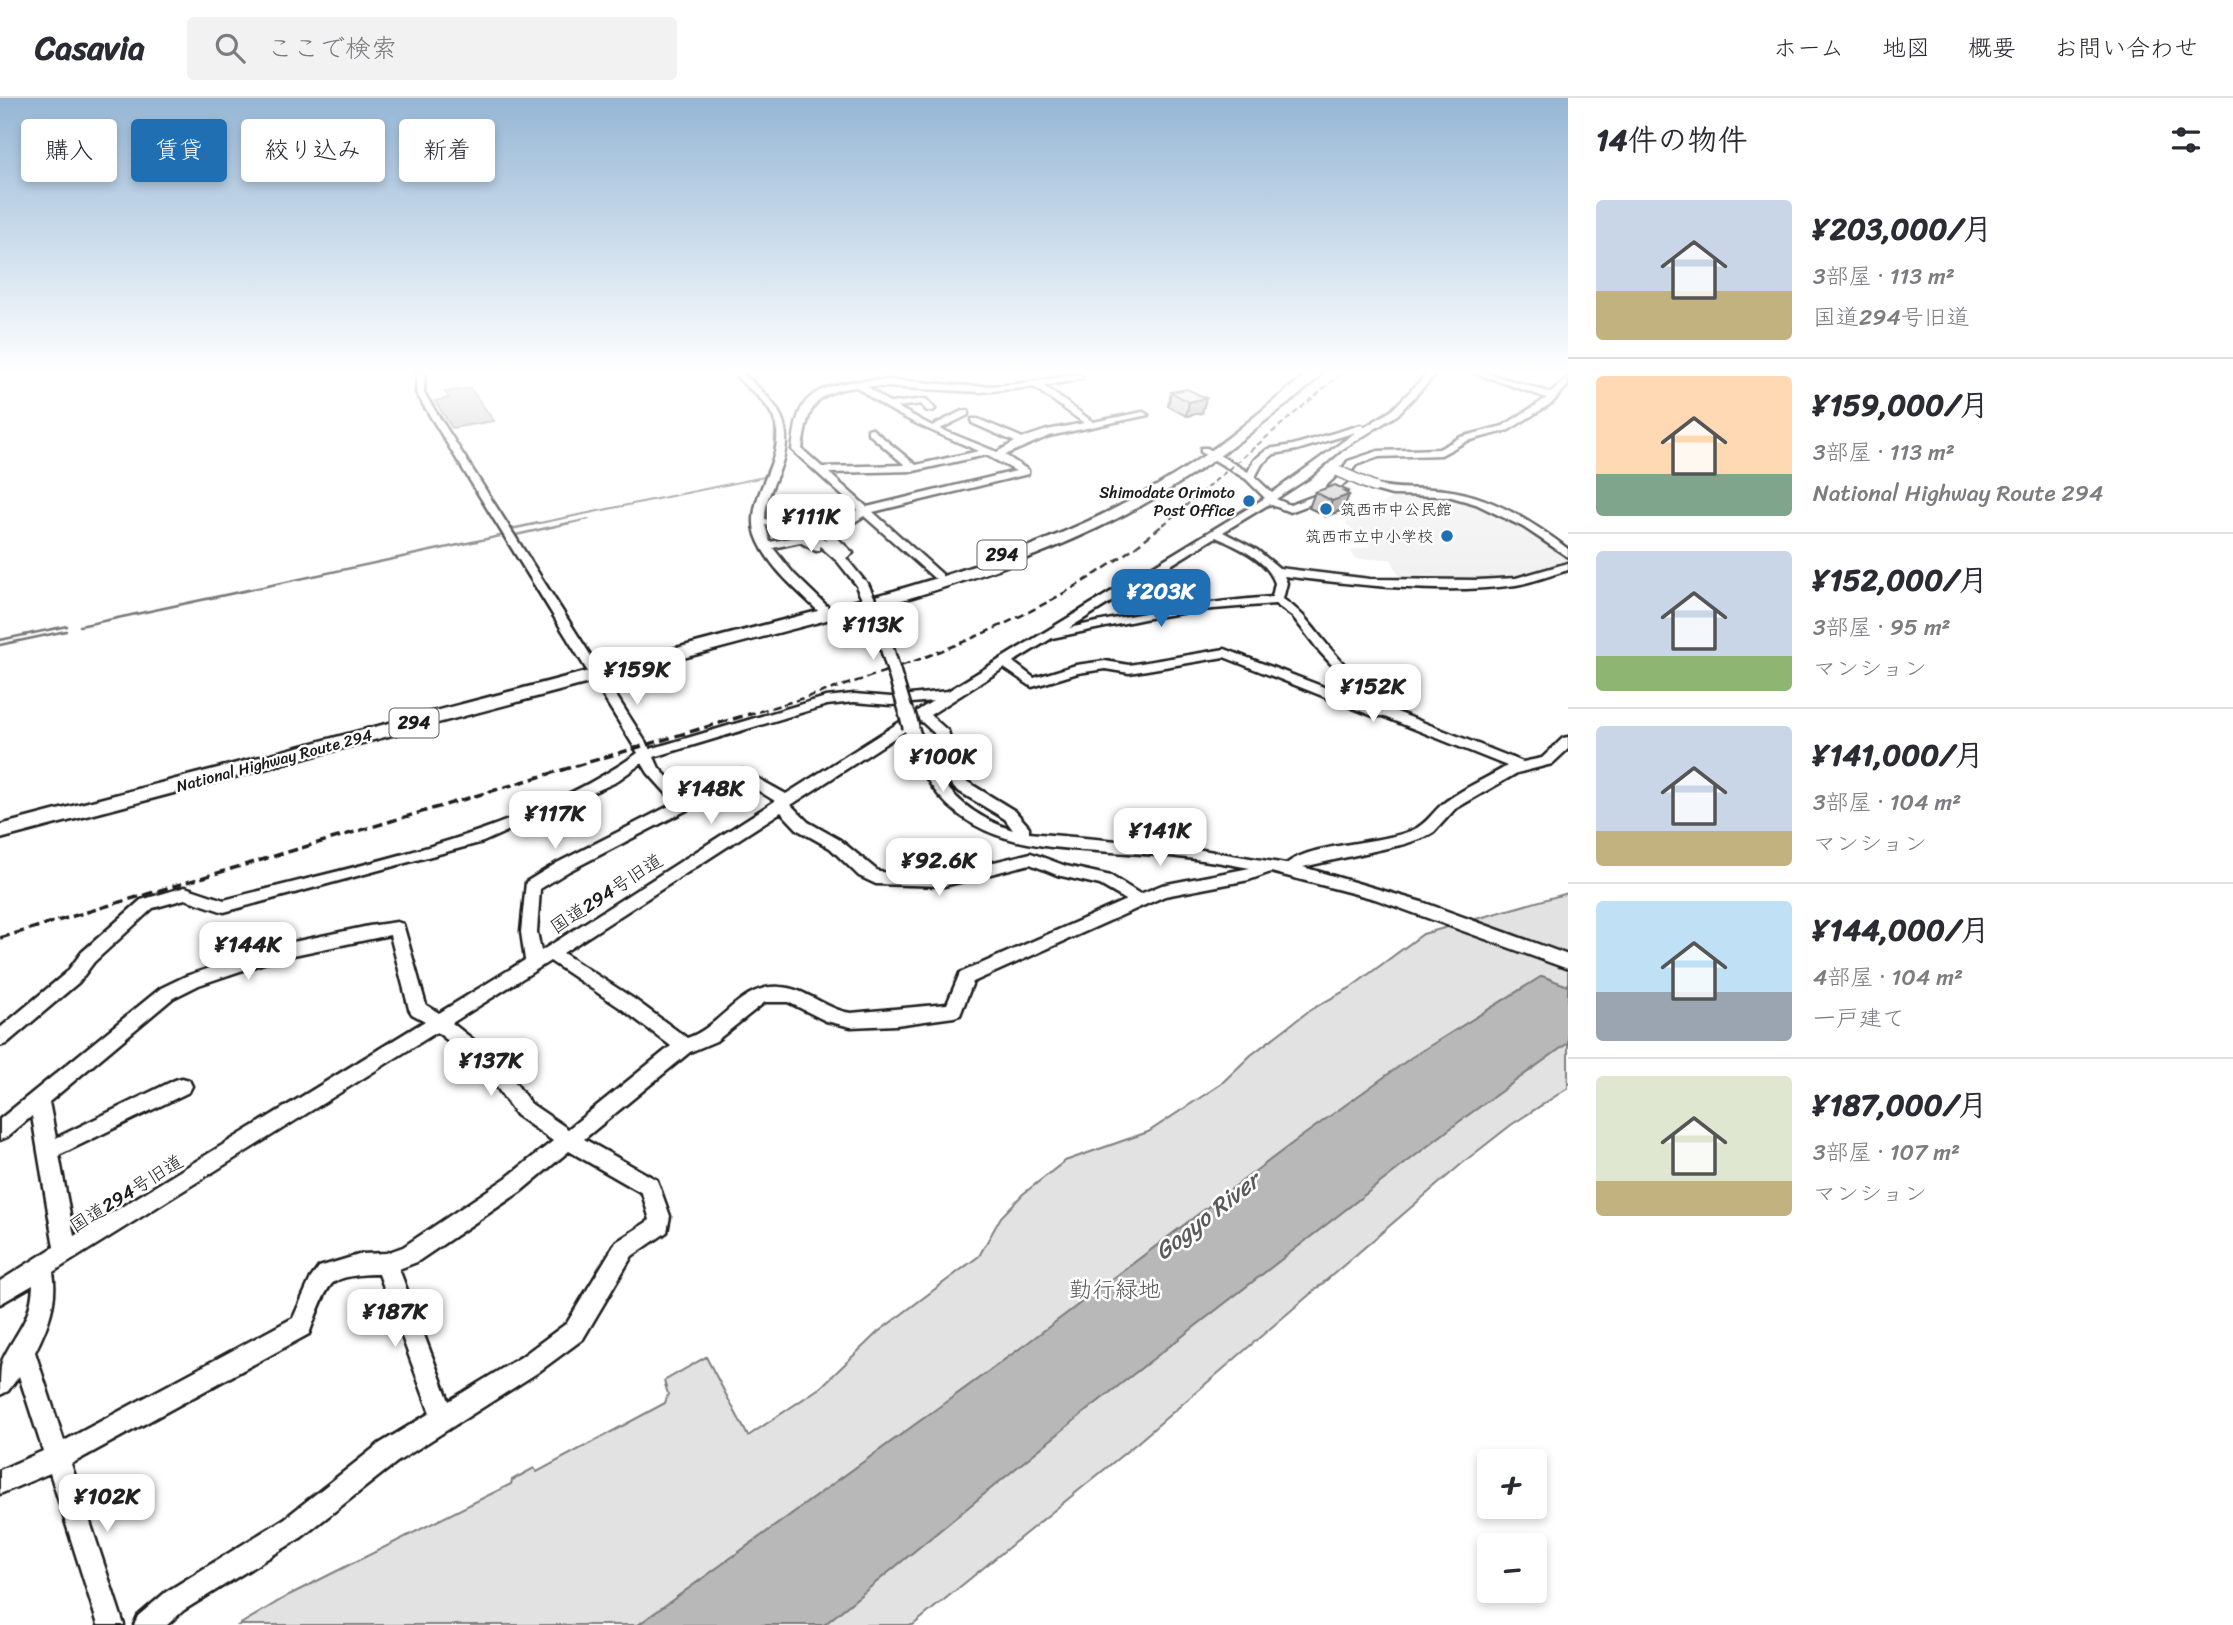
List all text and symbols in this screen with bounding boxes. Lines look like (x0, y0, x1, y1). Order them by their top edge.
search box (187, 17, 677, 80)
text: Casavia (35, 19, 145, 77)
text: ここで検索 (267, 25, 397, 71)
text: ホーム (1773, 27, 1844, 69)
text: 地図 (1882, 27, 1930, 69)
text: 概要 (1968, 27, 2016, 69)
text: お問い合わせ (2054, 27, 2198, 69)
icon: search (211, 29, 249, 67)
text: 14件の物件 (1596, 113, 1748, 167)
chip: 購入 (21, 119, 117, 182)
chip: 賃貸 (131, 119, 227, 182)
chip: 絞り込み (241, 119, 385, 182)
chip: 新着 (399, 119, 495, 182)
icon: filters (2167, 121, 2205, 159)
text: ¥203,000/月 (1813, 202, 1992, 256)
icon: home (1652, 228, 1736, 312)
text: 3部屋 · 113 m² (1813, 256, 1955, 297)
text: 国道294号旧道 (1813, 297, 1970, 338)
text: ¥159,000/月 (1813, 378, 1989, 432)
icon: home (1652, 404, 1736, 488)
text: 3部屋 · 113 m² (1813, 432, 1955, 473)
text: National Highway Route 294 (1813, 473, 2103, 514)
place label: Shimodate Orimoto Post Office (1099, 478, 1235, 525)
marker: Shimodate Orimoto Post Office (1241, 493, 1257, 509)
pin: ¥111K (762, 494, 860, 554)
place label: 筑西市中公民館 (1340, 495, 1452, 524)
text: ¥111K (783, 496, 839, 537)
marker: 筑西市中公民館 (1318, 501, 1334, 517)
place label: 筑西市立中小学校 (1305, 522, 1433, 551)
marker: 筑西市立中小学校 (1439, 528, 1455, 544)
road number: 294 (978, 541, 1026, 570)
text: ¥152,000/月 (1813, 553, 1988, 607)
pin: ¥203K (1112, 570, 1210, 629)
text: ¥203K (1127, 571, 1195, 612)
icon: home (1652, 579, 1736, 663)
pin: ¥113K (824, 602, 922, 662)
text: ¥113K (843, 604, 903, 645)
text: 3部屋 · 95 m² (1813, 607, 1951, 648)
pin: ¥159K (588, 648, 686, 707)
text: マンション (1813, 648, 1927, 689)
text: ¥159K (605, 649, 669, 690)
pin: ¥152K (1324, 664, 1422, 724)
text: ¥152K (1341, 666, 1405, 707)
road number: 294 (390, 708, 438, 738)
street label: National Highway Route 294 (173, 720, 375, 801)
text: ¥141,000/月 (1813, 728, 1984, 782)
pin: ¥100K (894, 734, 992, 794)
text: ¥100K (910, 736, 976, 777)
icon: home (1652, 754, 1736, 838)
pin: ¥148K (662, 766, 760, 826)
text: ¥148K (679, 768, 743, 809)
text: 3部屋 · 104 m² (1813, 782, 1961, 823)
pin: ¥117K (506, 792, 604, 851)
text: ¥117K (525, 793, 585, 834)
pin: ¥141K (1111, 808, 1209, 868)
text: ¥141K (1130, 810, 1190, 851)
text: マンション (1813, 823, 1927, 864)
pin: ¥92.6K (882, 838, 996, 898)
text: ¥92.6K (902, 840, 976, 881)
street label: 国道294号旧道 (543, 844, 670, 943)
text: ¥144,000/月 (1813, 903, 1990, 957)
pin: ¥144K (199, 922, 297, 982)
text: ¥144K (215, 924, 281, 965)
icon: home (1652, 929, 1736, 1013)
text: 4部屋 · 104 m² (1813, 957, 1963, 998)
text: 一戸建て (1813, 998, 1905, 1039)
pin: ¥137K (442, 1038, 540, 1098)
text: ¥137K (460, 1040, 522, 1081)
text: ¥187,000/月 (1813, 1078, 1988, 1132)
icon: home (1652, 1104, 1736, 1188)
text: 3部屋 · 107 m² (1813, 1132, 1960, 1173)
street label: 国道294号旧道 (63, 1145, 190, 1242)
water label: Gogyo River (1145, 1159, 1272, 1271)
text: マンション (1813, 1173, 1927, 1214)
park label: 勤行緑地 (1069, 1269, 1161, 1310)
pin: ¥187K (346, 1290, 444, 1349)
text: ¥187K (363, 1291, 427, 1332)
map controls (1477, 1449, 1547, 1603)
button: + (1477, 1449, 1547, 1519)
pin: ¥102K (58, 1474, 156, 1534)
text: ¥102K (75, 1476, 139, 1517)
button: − (1477, 1533, 1547, 1603)

